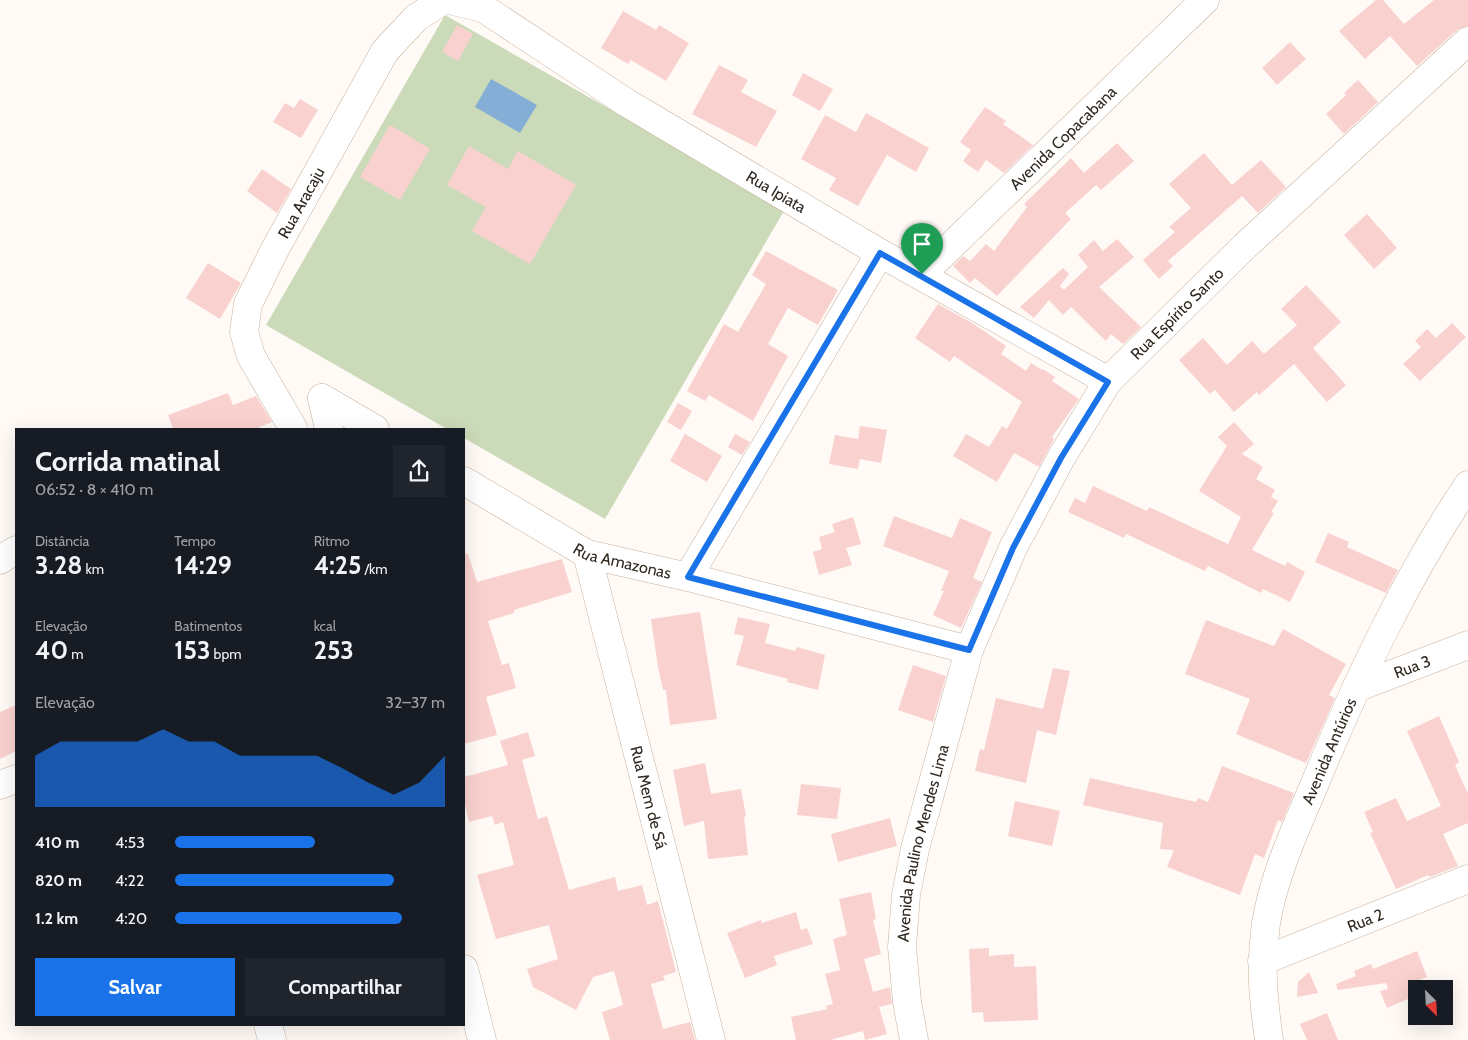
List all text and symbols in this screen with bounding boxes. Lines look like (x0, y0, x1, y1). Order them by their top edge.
street label: Avenida Copacabana (1006, 82, 1120, 194)
street label: Rua Aracaju (274, 164, 328, 242)
street label: Rua Ipiata (743, 166, 810, 217)
pin (901, 223, 943, 274)
icon: arrive (908, 230, 936, 258)
street label: Rua Espírito Santo (1126, 263, 1227, 363)
text: Corrida matinal (35, 444, 220, 478)
button: share (393, 445, 445, 497)
text: 06:52 · 8 × 410 m (35, 480, 153, 499)
text: Distância (35, 532, 89, 550)
text: Tempo (174, 532, 216, 550)
text: Ritmo (314, 532, 350, 550)
street label: Rua Amazonas (570, 539, 673, 582)
text: 3.28 (35, 550, 82, 580)
text: 14:29 (174, 550, 232, 580)
text: 4:25 (314, 550, 361, 580)
text: km (82, 560, 104, 578)
text: /km (361, 560, 388, 578)
text: Elevação (35, 617, 87, 635)
text: Batimentos (174, 617, 242, 635)
text: kcal (314, 617, 336, 635)
text: 40 (35, 635, 68, 665)
text: 153 (174, 635, 210, 665)
text: 253 (314, 635, 354, 665)
text: m (68, 645, 84, 663)
text: bpm (210, 645, 241, 663)
street label: Rua 3 (1391, 651, 1433, 682)
text: Elevação (35, 693, 95, 712)
text: 32–37 m (385, 693, 445, 712)
street label: Avenida Antúrios (1298, 694, 1360, 807)
street label: Avenida Paulino Mendes Lima (893, 742, 953, 943)
street label: Rua Mem de Sá (627, 744, 671, 851)
text: 410 m (35, 833, 80, 852)
text: 4:53 (115, 833, 145, 852)
text: 820 m (35, 871, 82, 890)
text: 4:22 (115, 871, 144, 890)
street label: Rua 2 (1344, 904, 1386, 936)
text: 1.2 km (35, 909, 78, 928)
text: 4:20 (115, 909, 147, 928)
button: Salvar (35, 958, 235, 1016)
button: Compartilhar (245, 958, 445, 1016)
north arrow (1408, 980, 1452, 1025)
map controls (1408, 980, 1453, 1025)

